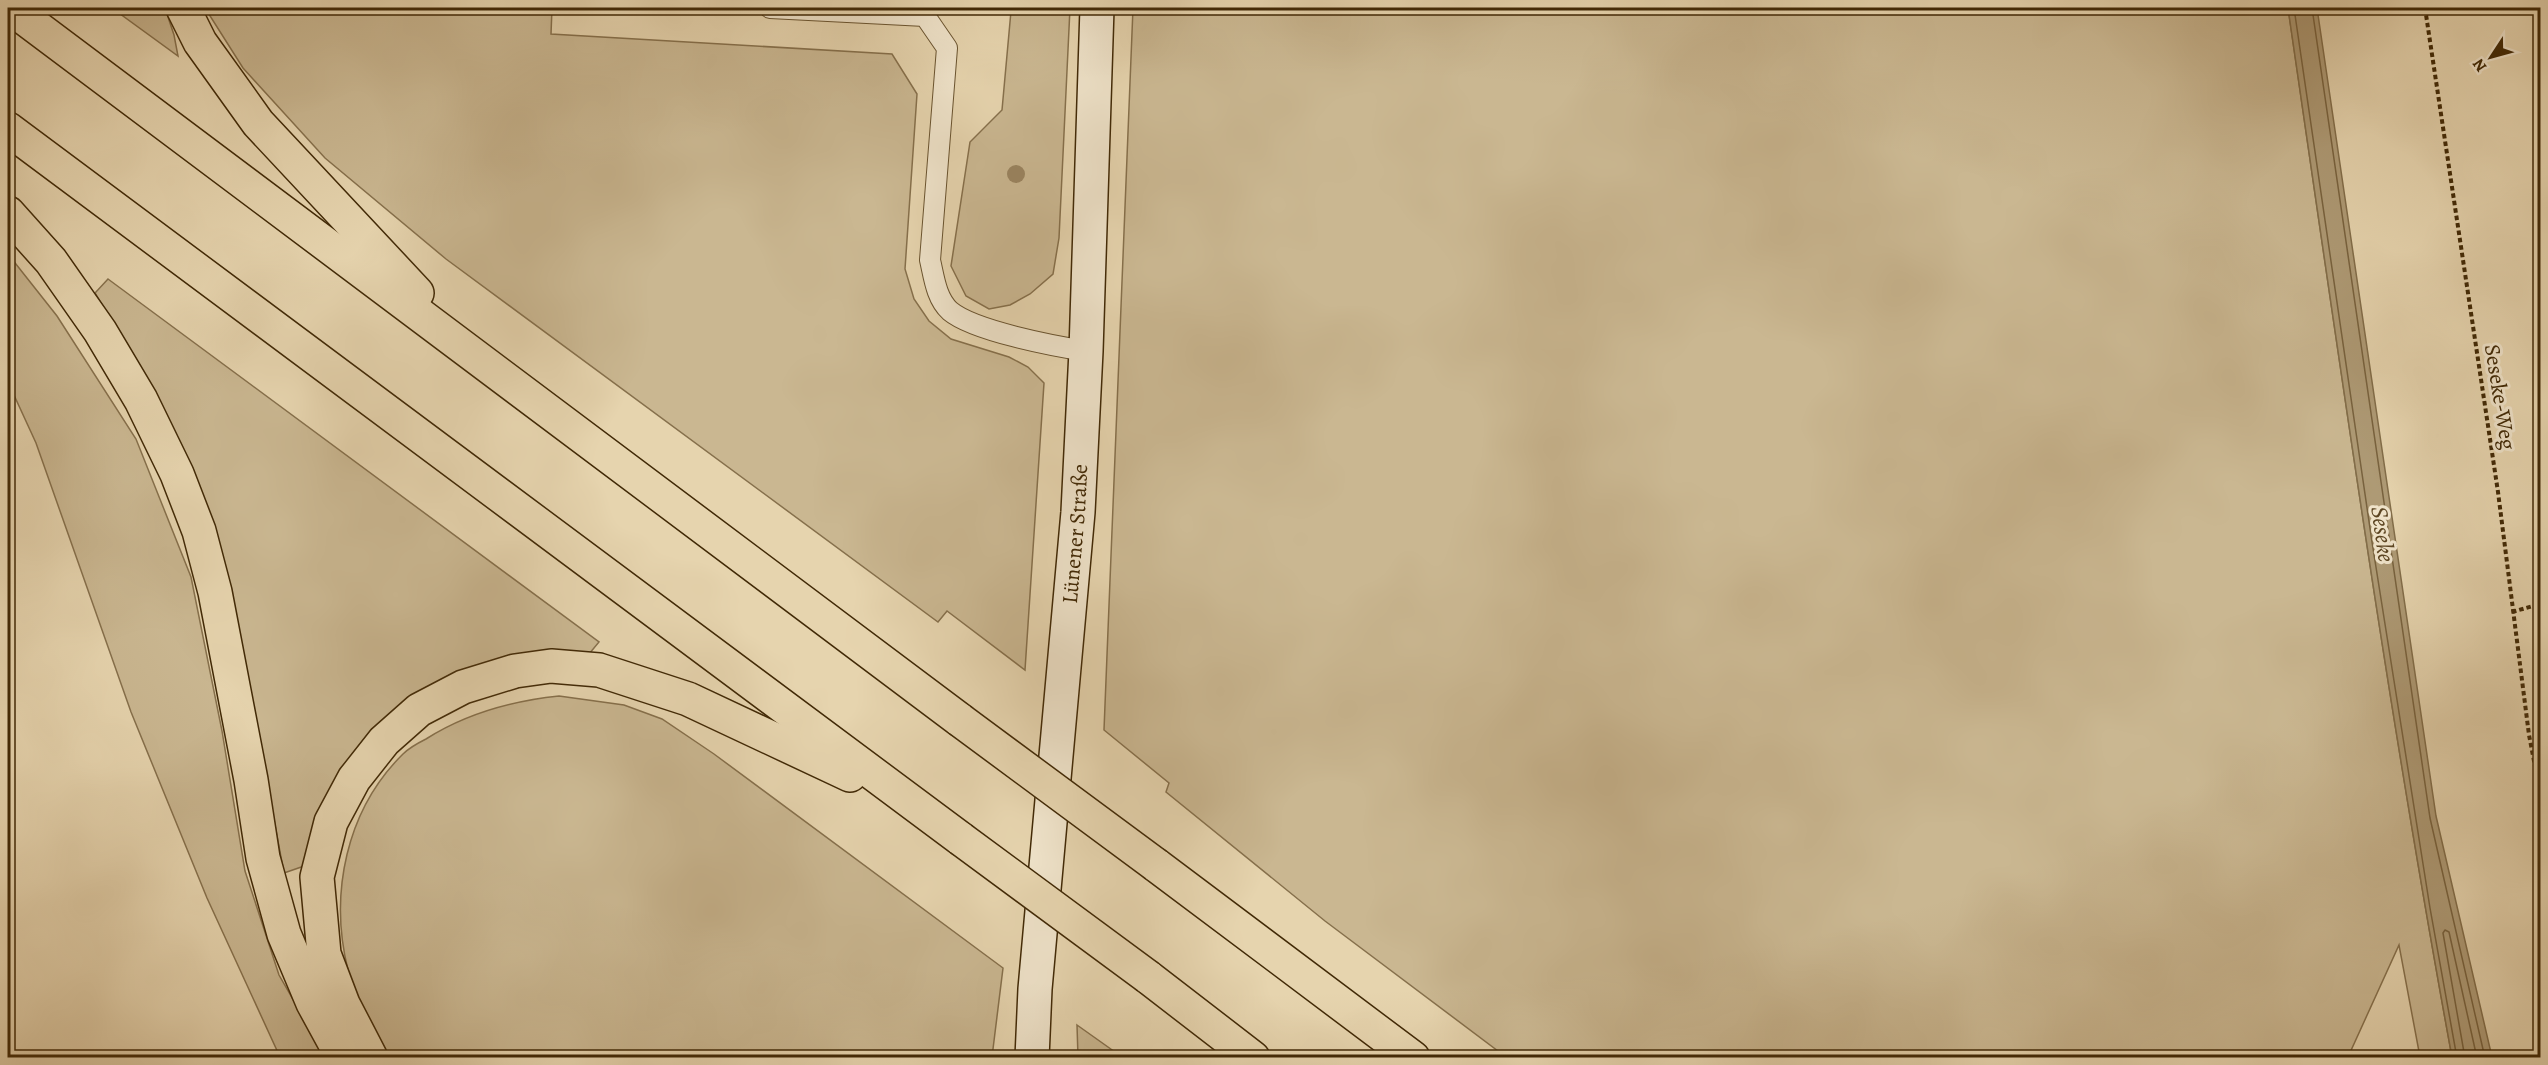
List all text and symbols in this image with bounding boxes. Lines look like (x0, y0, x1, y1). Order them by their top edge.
north arrow (2461, 27, 2521, 87)
text: N (2467, 54, 2492, 76)
street label: Seseke-Weg (2477, 342, 2523, 452)
street label: Lünener Straße (1055, 463, 1095, 605)
water label: Seseke (2363, 504, 2403, 564)

